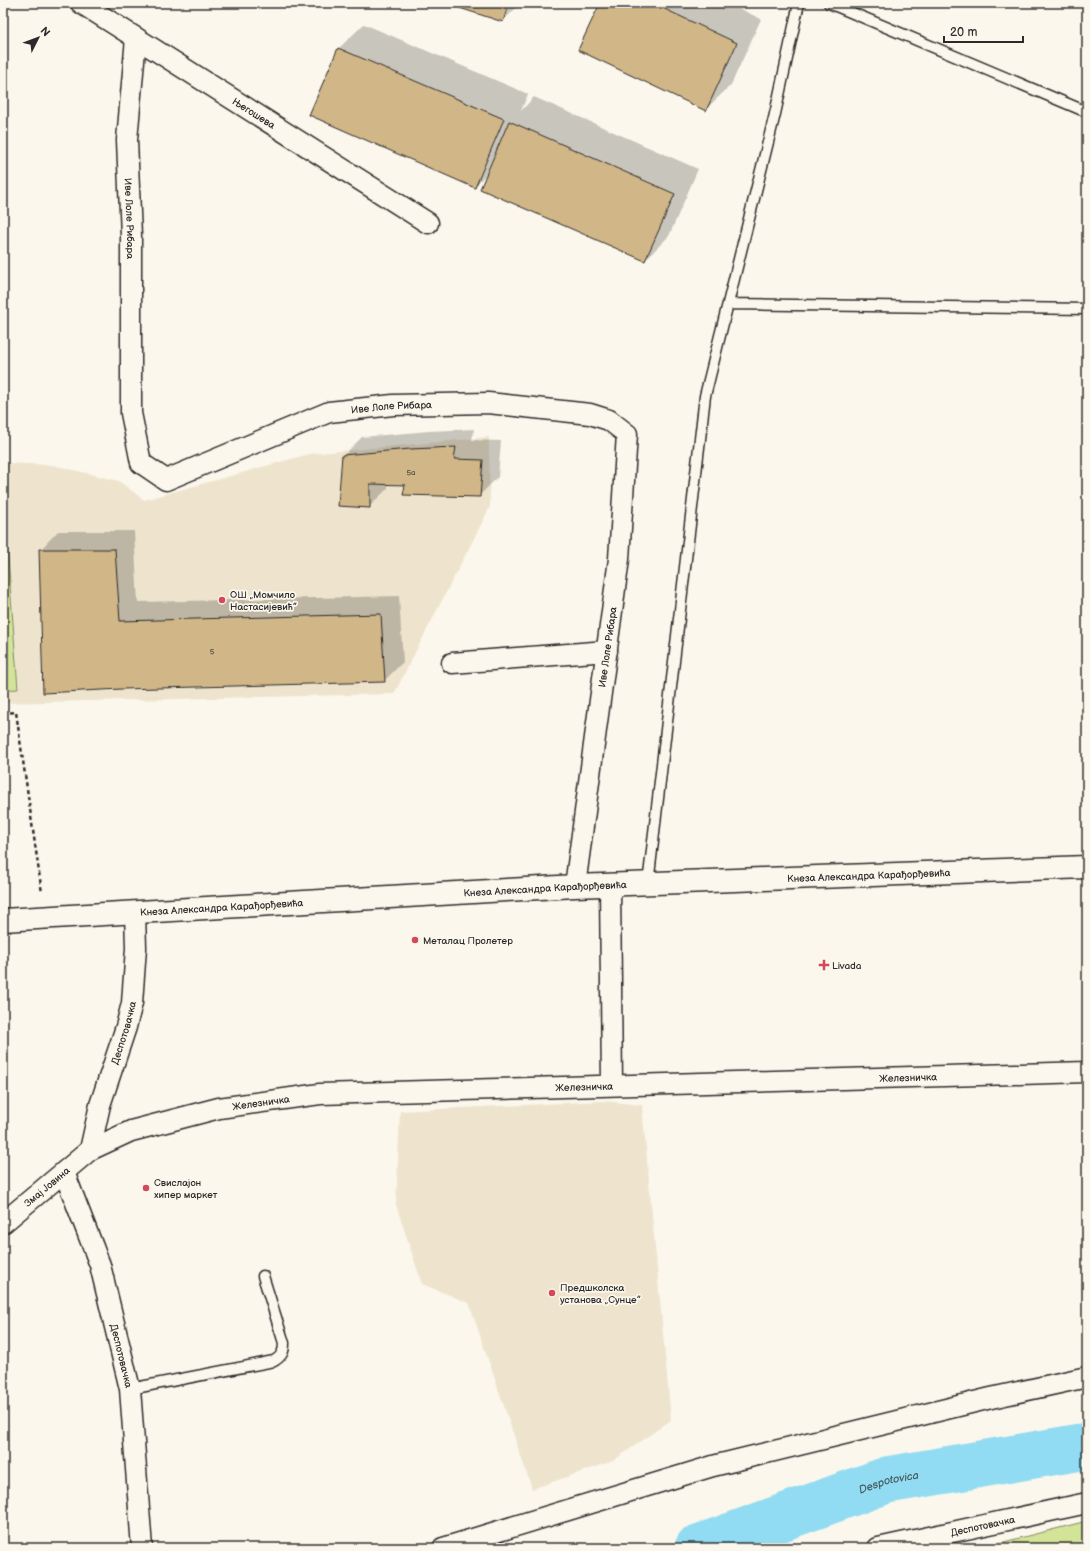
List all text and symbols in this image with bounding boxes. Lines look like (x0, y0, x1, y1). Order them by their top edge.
north arrow (18, 18, 58, 58)
scale bar (944, 18, 1023, 44)
text: N (37, 24, 53, 39)
text: 20 m (950, 25, 977, 40)
street label: Његошева (230, 96, 277, 132)
street label: Иве Лоле Рибара (122, 178, 136, 259)
street label: Иве Лоле Рибара (350, 399, 432, 417)
house number: 5a (406, 468, 416, 477)
place label: ОШ „Момчило Настасијевић” (230, 589, 297, 613)
marker: ОШ „Момчило Настасијевић” (217, 595, 227, 605)
street label: Иве Лоле Рибара (596, 606, 620, 688)
house number: 5 (210, 647, 215, 656)
street label: Кнеза Александра Карађорђевића (787, 867, 951, 885)
street label: Кнеза Александра Карађорђевића (463, 879, 627, 900)
street label: Кнеза Александра Карађорђевића (140, 897, 304, 919)
marker: Металац Пролетер (410, 935, 420, 945)
place label: Металац Пролетер (423, 935, 513, 947)
marker: Livada (819, 960, 829, 970)
place label: Livada (832, 960, 862, 972)
street label: Деспотовачка (109, 1000, 139, 1066)
street label: Железничка (879, 1071, 937, 1085)
street label: Железничка (555, 1081, 613, 1094)
street label: Железничка (232, 1093, 291, 1113)
street label: Змај Јовина (22, 1165, 73, 1210)
place label: Свислајон хипер маркет (154, 1177, 218, 1201)
marker: Свислајон хипер маркет (141, 1183, 151, 1193)
place label: Предшколска установа „Сунце” (560, 1282, 641, 1306)
marker: Предшколска установа „Сунце” (547, 1288, 557, 1298)
street label: Деспотовачка (107, 1323, 135, 1389)
water label: Despotovica (857, 1469, 920, 1497)
street label: Деспотовачка (950, 1514, 1016, 1539)

